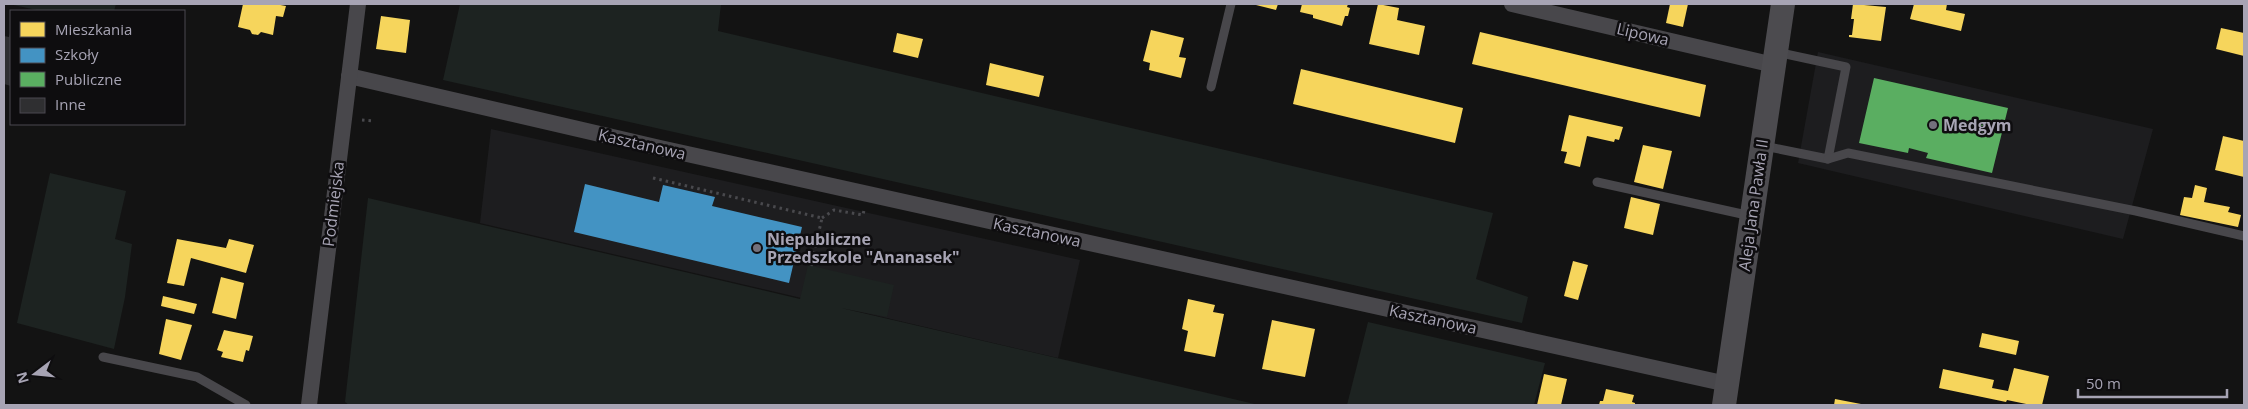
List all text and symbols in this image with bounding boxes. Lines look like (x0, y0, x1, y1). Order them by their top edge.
legend (10, 10, 185, 125)
street label: Lipowa (1615, 17, 1671, 51)
text: Mieszkania (55, 19, 132, 39)
text: Szkoły (55, 44, 99, 64)
text: Publiczne (55, 69, 122, 89)
text: Inne (55, 94, 86, 114)
place label: Medgym (1943, 114, 2012, 136)
marker: Medgym (1927, 119, 1939, 131)
street label: Kasztanowa (596, 123, 688, 165)
street label: Aleja Jana Pawła II (1733, 138, 1773, 272)
street label: Podmiejska (317, 160, 349, 248)
street label: Kasztanowa (991, 212, 1083, 252)
place label: Niepubliczne Przedszkole "Ananasek" (767, 228, 960, 268)
marker: Niepubliczne Przedszkole "Ananasek" (751, 242, 763, 254)
street label: Kasztanowa (1387, 299, 1479, 339)
north arrow (10, 349, 60, 399)
scale bar (2078, 366, 2227, 398)
text: N (11, 370, 33, 386)
text: 50 m (2086, 373, 2121, 393)

